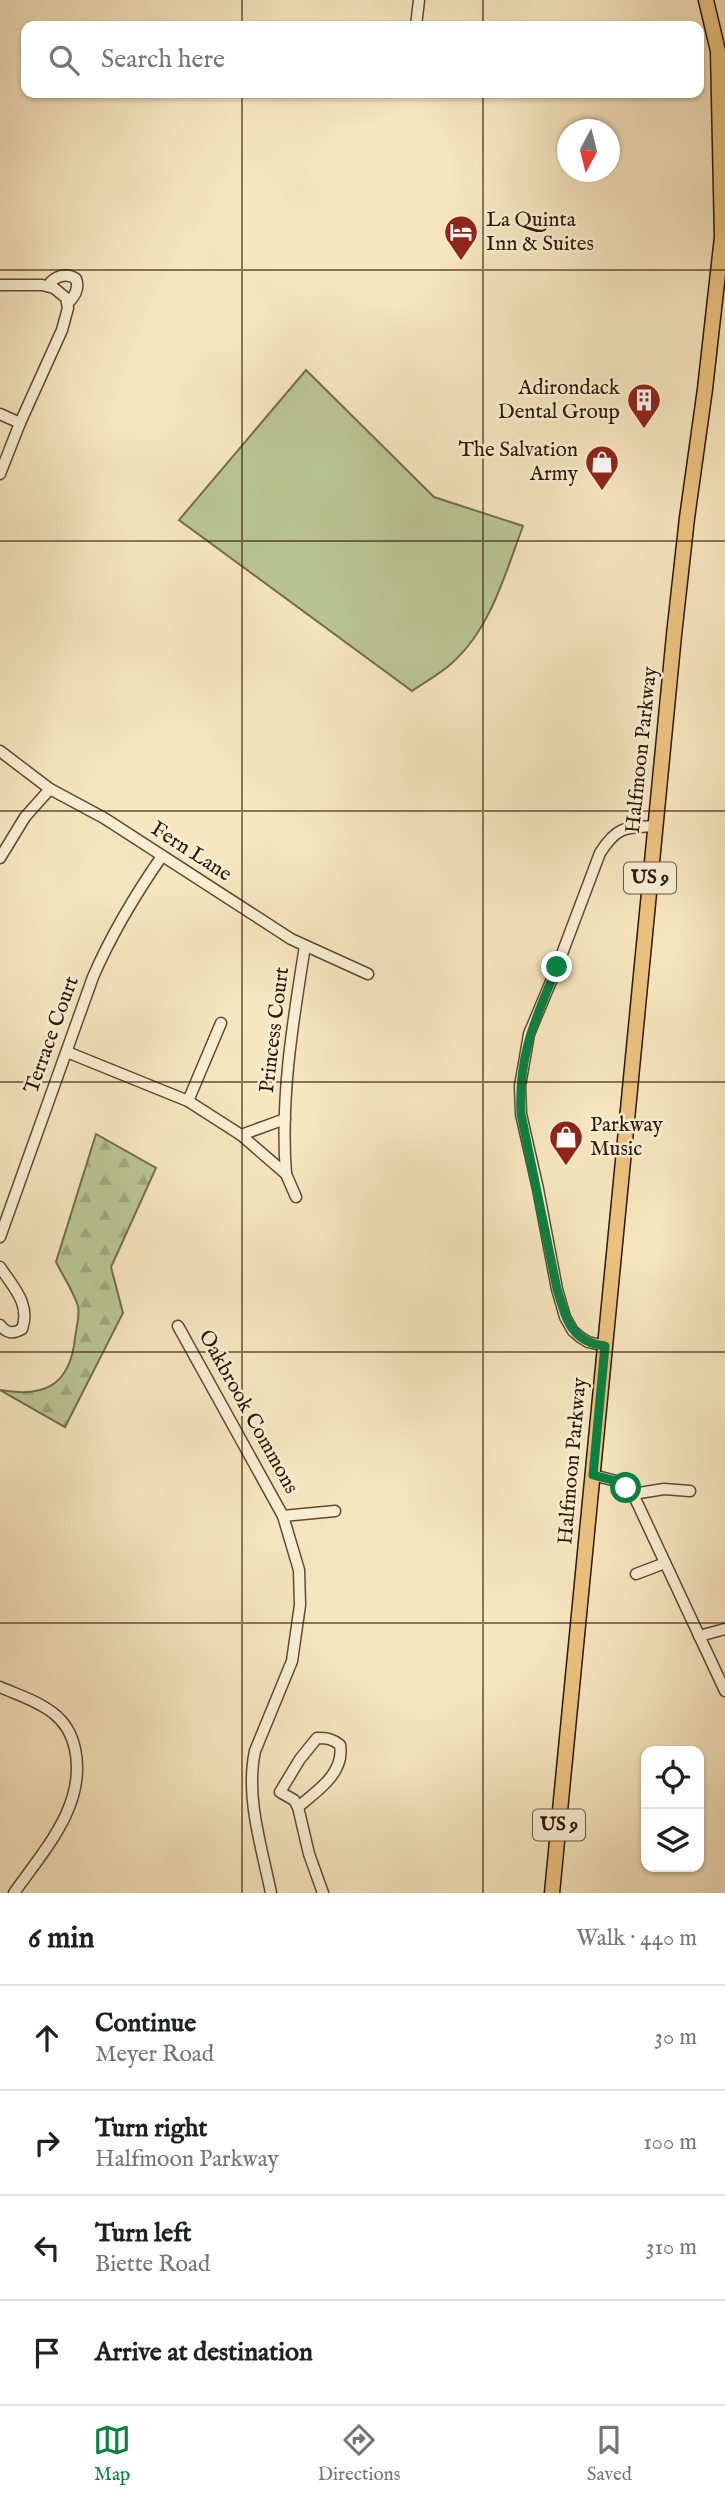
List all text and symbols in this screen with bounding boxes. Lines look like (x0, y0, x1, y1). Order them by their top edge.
search box (21, 21, 704, 98)
icon: search (45, 41, 83, 79)
text: Search here (101, 43, 225, 76)
north arrow (557, 119, 620, 182)
place label: La Quinta Inn & Suites (486, 207, 594, 258)
hotel icon: La Quinta Inn & Suites (442, 213, 480, 262)
place label: Adirondack Dental Group (498, 375, 621, 426)
building icon: Adirondack Dental Group (625, 381, 663, 430)
place label: The Salvation Army (458, 437, 579, 488)
shop icon: The Salvation Army (583, 443, 621, 492)
street label: Halfmoon Parkway (620, 665, 664, 835)
street label: Fern Lane (145, 816, 237, 888)
road number: US 9 (624, 862, 676, 894)
route end (541, 951, 572, 982)
street label: Princess Court (254, 965, 296, 1095)
street label: Terrace Court (18, 973, 86, 1097)
place label: Parkway Music (590, 1112, 663, 1163)
shop icon: Parkway Music (547, 1118, 585, 1167)
street label: Oakbrook Commons (192, 1325, 304, 1499)
street label: Halfmoon Parkway (552, 1376, 594, 1546)
route start (610, 1472, 641, 1503)
map controls (641, 1746, 704, 1872)
button: locate (641, 1746, 704, 1809)
button: layers (641, 1809, 704, 1872)
road number: US 9 (533, 1810, 585, 1840)
text: 6 min (28, 1920, 94, 1958)
text: Walk · 440 m (576, 1924, 697, 1953)
text: Continue (95, 2007, 196, 2040)
icon: ahead (28, 2019, 66, 2057)
text: 30 m (654, 2023, 697, 2052)
text: Meyer Road (95, 2040, 214, 2069)
text: Turn right (95, 2112, 208, 2145)
icon: right (28, 2124, 66, 2162)
text: 100 m (643, 2128, 697, 2157)
text: Halfmoon Parkway (95, 2145, 279, 2174)
text: Turn left (95, 2217, 192, 2250)
icon: left (28, 2229, 66, 2267)
text: 310 m (646, 2233, 697, 2262)
text: Biette Road (95, 2250, 210, 2279)
icon: arrive (28, 2334, 66, 2372)
text: Arrive at destination (95, 2336, 313, 2369)
tab: Map (93, 2421, 131, 2487)
tab: Directions (318, 2421, 400, 2487)
tab: Saved (587, 2421, 632, 2487)

